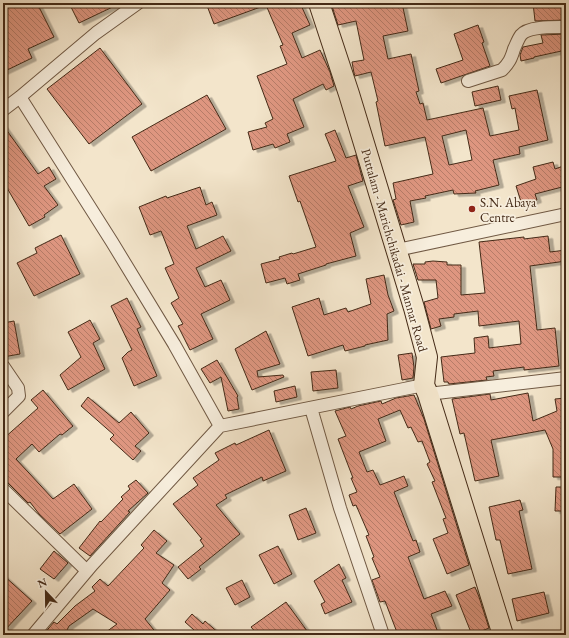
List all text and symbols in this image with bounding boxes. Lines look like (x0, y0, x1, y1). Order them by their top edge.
street label: Puttalam - Marichchikadai - Mannar Road (357, 147, 432, 354)
place label: S.N. Abaya Centre (480, 194, 537, 226)
marker: S.N. Abaya Centre (467, 204, 477, 214)
north arrow (26, 572, 66, 612)
text: N (36, 575, 49, 591)

